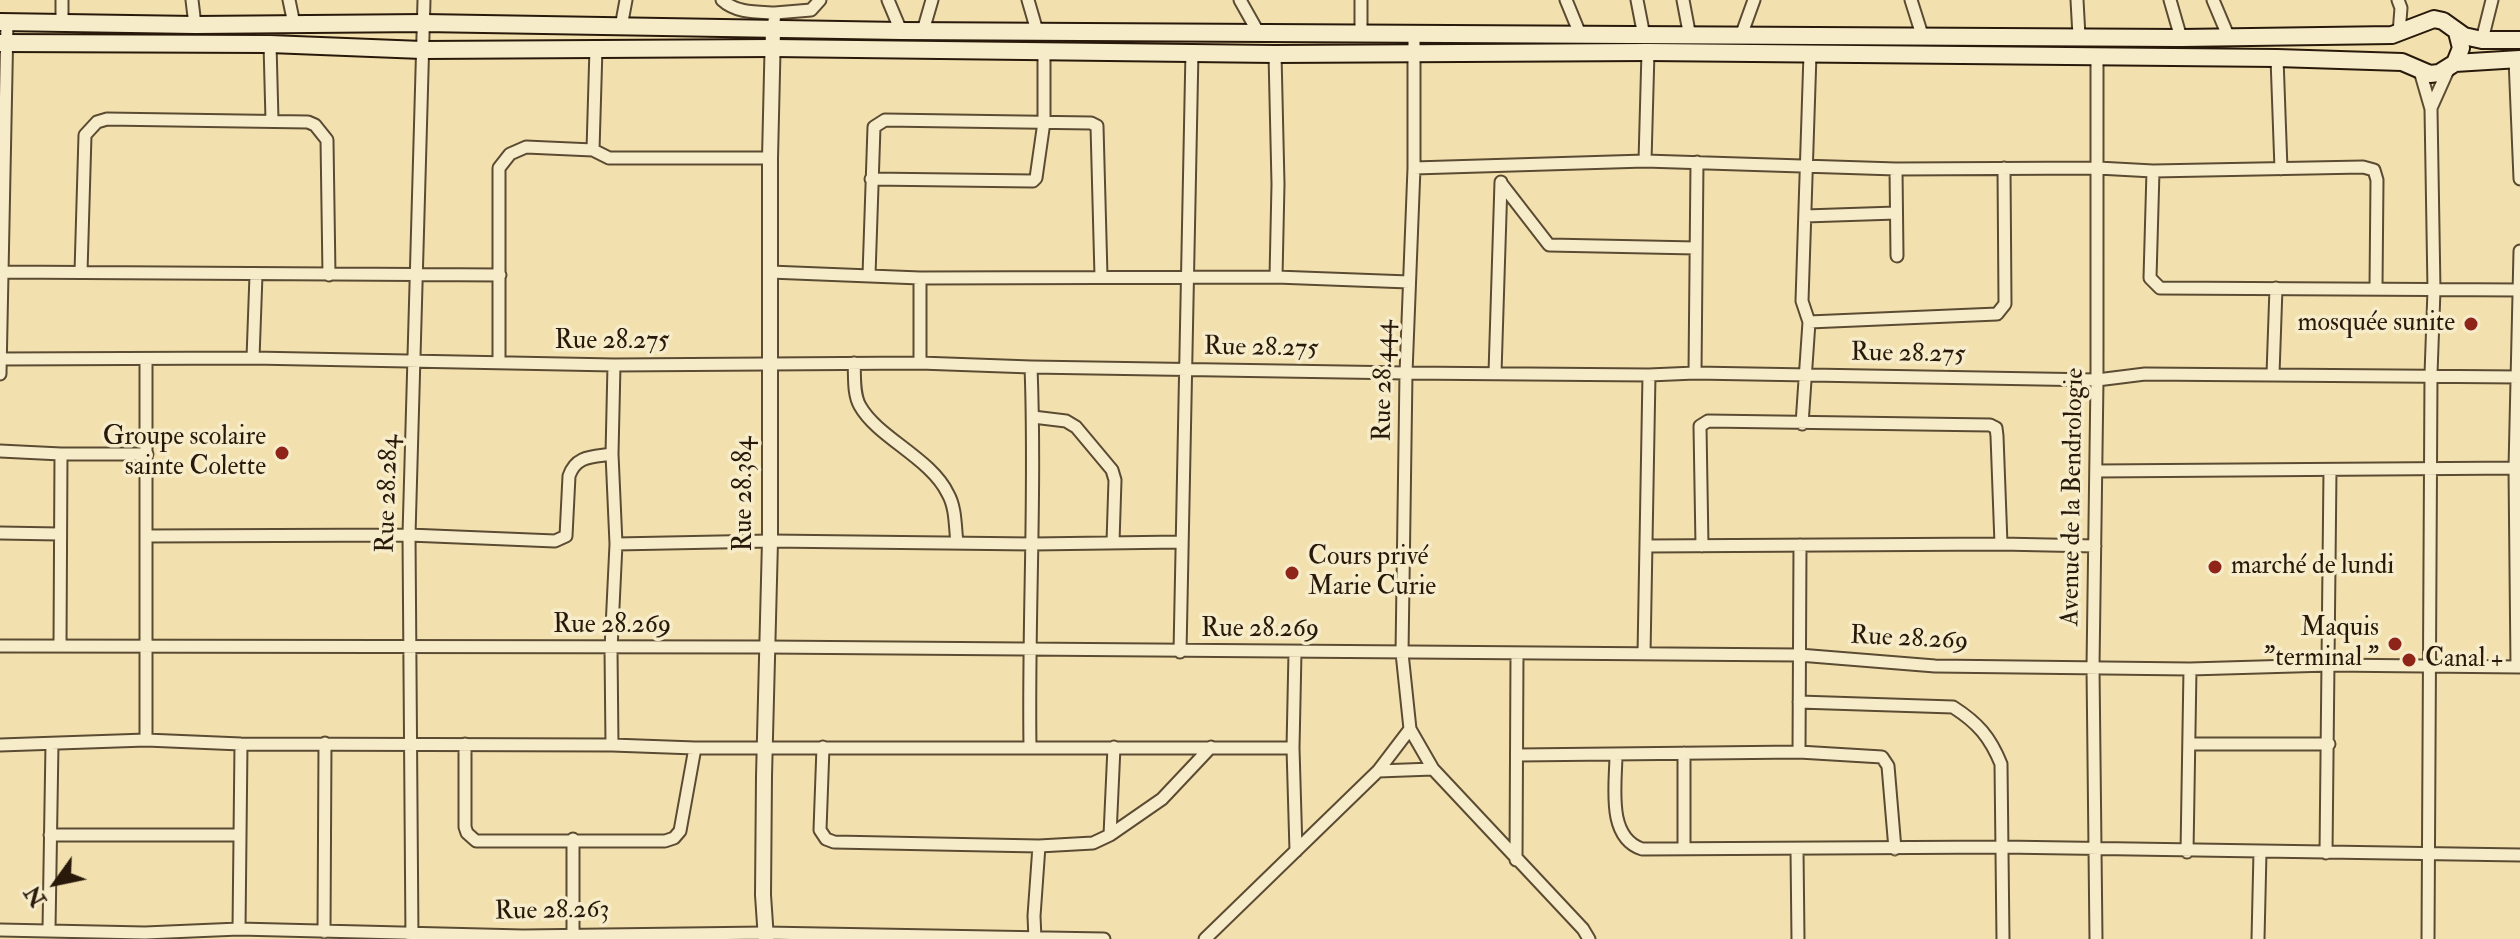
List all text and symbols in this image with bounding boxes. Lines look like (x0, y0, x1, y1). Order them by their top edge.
place label: mosquée sunite (2297, 308, 2455, 340)
marker: mosquée sunite (2462, 315, 2480, 333)
street label: Rue 28.444 (1368, 320, 1402, 442)
street label: Rue 28.275 (554, 326, 670, 358)
street label: Rue 28.275 (1203, 332, 1319, 366)
street label: Rue 28.275 (1850, 338, 1966, 372)
street label: Avenue de la Bendrologie (2056, 368, 2092, 626)
place label: Groupe scolaire sainte Colette (103, 422, 266, 484)
street label: Rue 28.284 (371, 435, 407, 553)
street label: Rue 28.384 (729, 437, 761, 551)
marker: Groupe scolaire sainte Colette (273, 444, 291, 462)
place label: Cours privé Marie Curie (1308, 542, 1436, 604)
place label: marché de lundi (2231, 551, 2394, 583)
marker: marché de lundi (2206, 558, 2224, 576)
marker: Cours privé Marie Curie (1283, 564, 1301, 582)
street label: Rue 28.269 (553, 610, 671, 642)
place label: Maquis "terminal " (2264, 613, 2379, 674)
street label: Rue 28.269 (1201, 614, 1319, 646)
street label: Rue 28.269 (1849, 621, 1969, 659)
marker: Maquis "terminal " (2386, 635, 2404, 653)
place label: Canal + (2425, 644, 2504, 676)
marker: Canal + (2400, 651, 2418, 669)
north arrow (16, 843, 96, 923)
text: N (19, 880, 53, 912)
street label: Rue 28.263 (494, 895, 610, 929)

